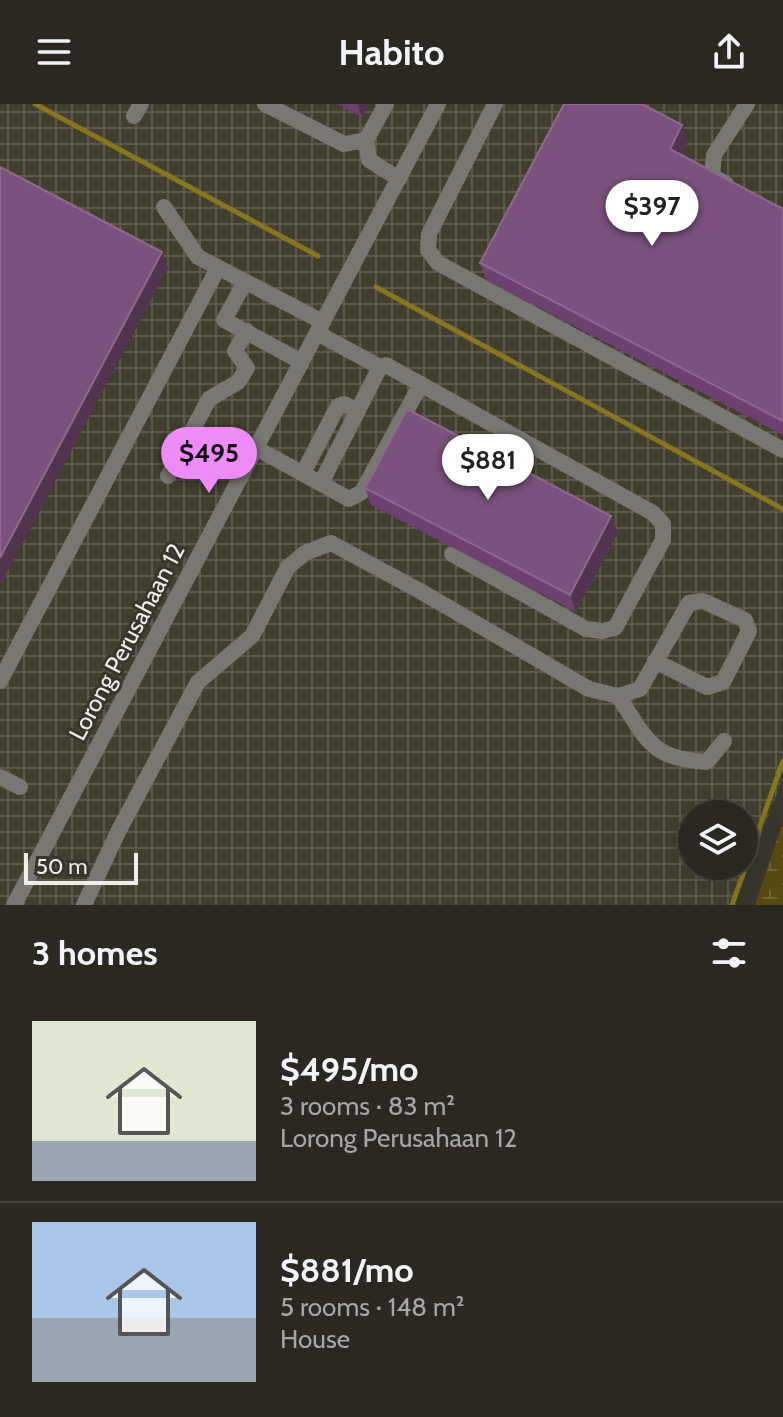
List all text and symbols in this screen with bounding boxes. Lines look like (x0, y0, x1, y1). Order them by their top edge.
icon: menu (32, 30, 76, 74)
text: Habito (339, 30, 444, 74)
icon: share (707, 30, 751, 74)
pin: $397 (605, 180, 699, 248)
text: $397 (624, 190, 680, 222)
pin: $495 (162, 427, 256, 495)
pin: $881 (441, 434, 535, 502)
text: $495 (179, 437, 239, 469)
text: $881 (460, 444, 516, 476)
street label: Lorong Perusahaan 12 (62, 538, 191, 745)
map controls (678, 800, 758, 880)
button: layers (678, 800, 758, 880)
scale bar (24, 849, 138, 885)
text: 50 m (36, 853, 88, 880)
icon: filters (707, 931, 751, 975)
text: 3 homes (32, 932, 158, 974)
text: $495/mo (280, 1048, 418, 1090)
icon: home (96, 1053, 192, 1149)
text: 3 rooms · 83 m² (280, 1090, 455, 1122)
text: Lorong Perusahaan 12 (280, 1122, 517, 1154)
text: $881/mo (280, 1249, 414, 1291)
icon: home (96, 1254, 192, 1350)
text: 5 rooms · 148 m² (280, 1291, 464, 1323)
text: House (280, 1323, 350, 1355)

